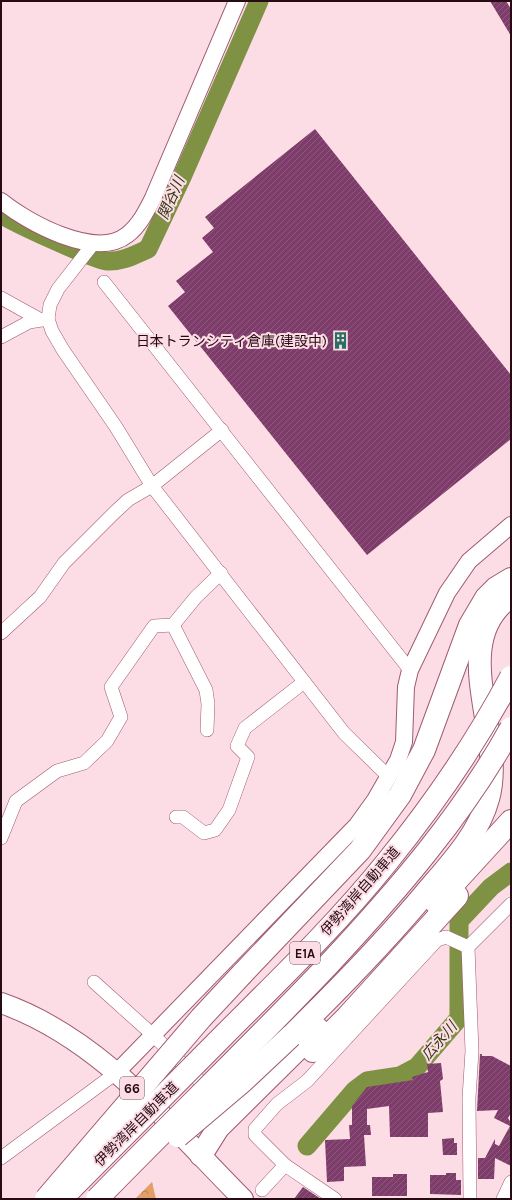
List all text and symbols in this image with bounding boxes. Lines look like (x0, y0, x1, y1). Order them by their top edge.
water label: 関谷川 (154, 172, 189, 222)
building icon: 日本トランシティ倉庫(建設中) (330, 331, 350, 351)
place label: 日本トランシティ倉庫(建設中) (136, 333, 327, 350)
street label: 伊勢湾岸自動車道 (317, 843, 404, 939)
road number: E1A (290, 942, 320, 964)
water label: 広永川 (417, 1017, 462, 1064)
road number: 66 (120, 1077, 144, 1099)
street label: 伊勢湾岸自動車道 (91, 1079, 182, 1170)

